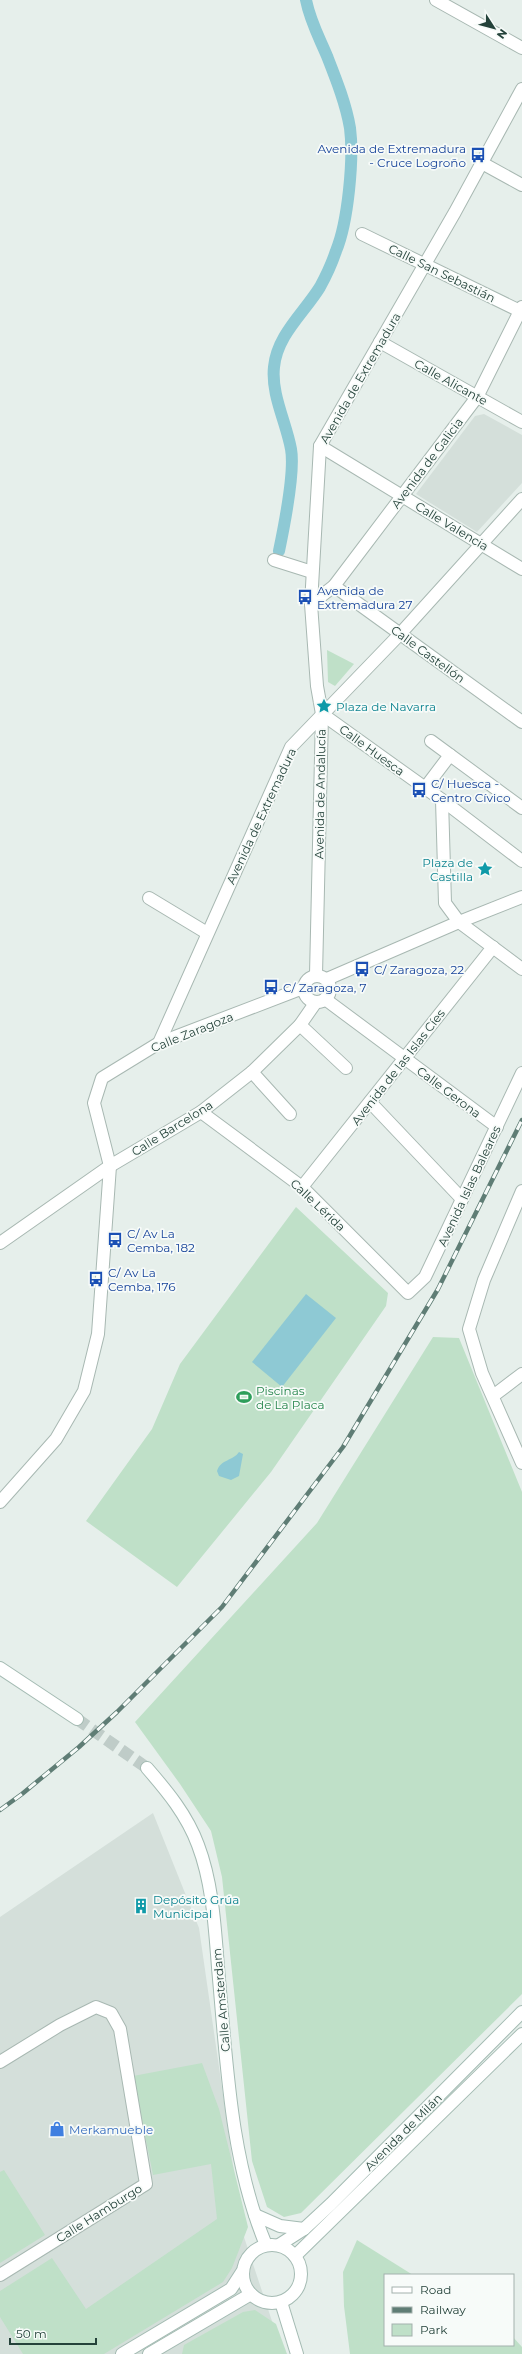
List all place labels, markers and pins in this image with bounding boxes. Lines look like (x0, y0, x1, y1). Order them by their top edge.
place label: Avenida de Extremadura - Cruce Logroño (317, 141, 466, 170)
bus stop icon: Avenida de Extremadura - Cruce Logroño (469, 146, 487, 164)
place label: Avenida de Extremadura 27 (317, 583, 412, 612)
bus stop icon: Avenida de Extremadura 27 (296, 588, 314, 606)
place icon: Plaza de Navarra (315, 697, 333, 715)
place label: Plaza de Navarra (336, 699, 436, 714)
place label: C/ Huesca - Centro Cívico (431, 776, 510, 805)
bus stop icon: C/ Huesca - Centro Cívico (410, 781, 428, 799)
place label: Plaza de Castilla (422, 855, 473, 884)
place icon: Plaza de Castilla (476, 860, 494, 878)
bus stop icon: C/ Zaragoza, 22 (353, 960, 371, 978)
place label: C/ Zaragoza, 22 (374, 962, 464, 977)
bus stop icon: C/ Zaragoza, 7 (262, 978, 280, 996)
place label: C/ Zaragoza, 7 (283, 980, 367, 995)
place label: C/ Av La Cemba, 182 (127, 1226, 195, 1255)
bus stop icon: C/ Av La Cemba, 182 (106, 1231, 124, 1249)
place label: C/ Av La Cemba, 176 (108, 1265, 176, 1294)
bus stop icon: C/ Av La Cemba, 176 (87, 1270, 105, 1288)
place label: Piscinas de La Placa (256, 1383, 325, 1412)
sports icon: Piscinas de La Placa (235, 1388, 253, 1406)
place label: Depósito Grúa Municipal (153, 1892, 239, 1921)
building icon: Depósito Grúa Municipal (132, 1897, 150, 1915)
shop icon: Merkamueble (48, 2120, 66, 2138)
place label: Merkamueble (69, 2122, 153, 2137)

